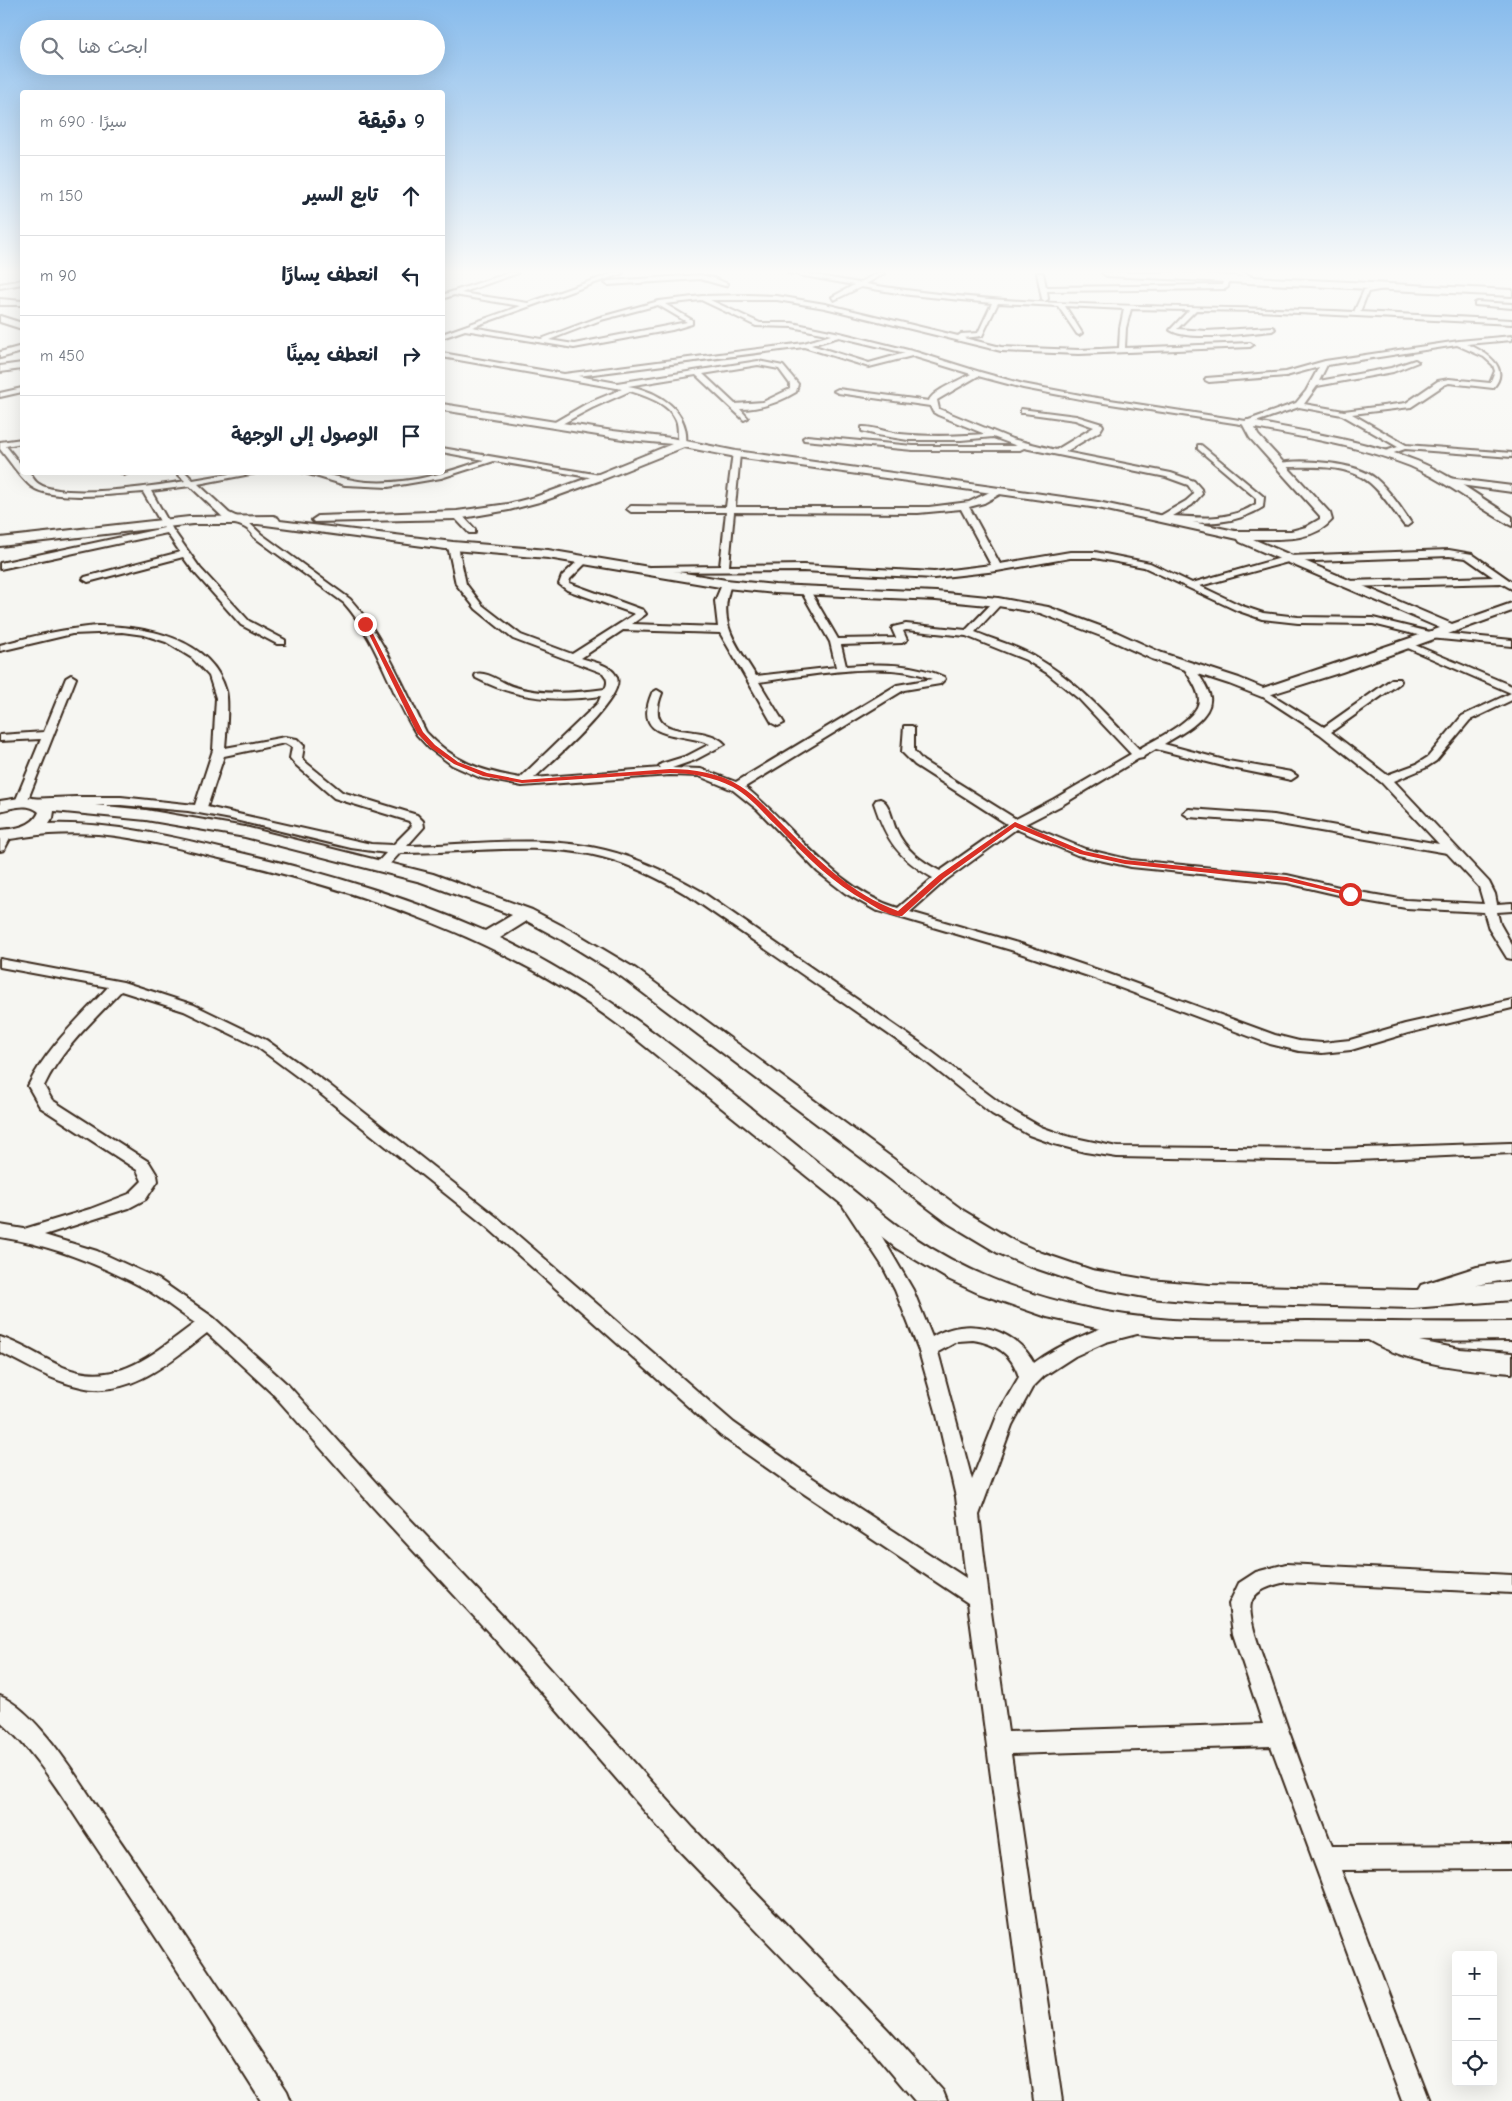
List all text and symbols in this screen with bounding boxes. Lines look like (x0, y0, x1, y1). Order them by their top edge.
search box (20, 20, 445, 75)
icon: search (38, 34, 66, 62)
text: ابحث هنا (78, 36, 148, 58)
text: 9 دقيقة (358, 109, 425, 133)
text: سيرًا · 690 m (40, 113, 127, 131)
icon: ahead (397, 182, 425, 210)
text: تابع السير (304, 184, 378, 206)
text: 150 m (40, 187, 83, 205)
icon: left (397, 262, 425, 290)
text: انعطف يسارًا (281, 264, 378, 286)
text: 90 m (40, 267, 77, 285)
icon: right (397, 342, 425, 370)
text: انعطف يمينًا (286, 344, 378, 366)
text: 450 m (40, 347, 85, 365)
icon: arrive (397, 422, 425, 450)
text: الوصول إلى الوجهة (231, 424, 378, 446)
route end (354, 613, 377, 636)
route start (1339, 883, 1362, 906)
map controls (1452, 1951, 1497, 2086)
button: + (1452, 1951, 1497, 1996)
button: − (1452, 1996, 1497, 2041)
button: locate (1452, 2041, 1497, 2086)

